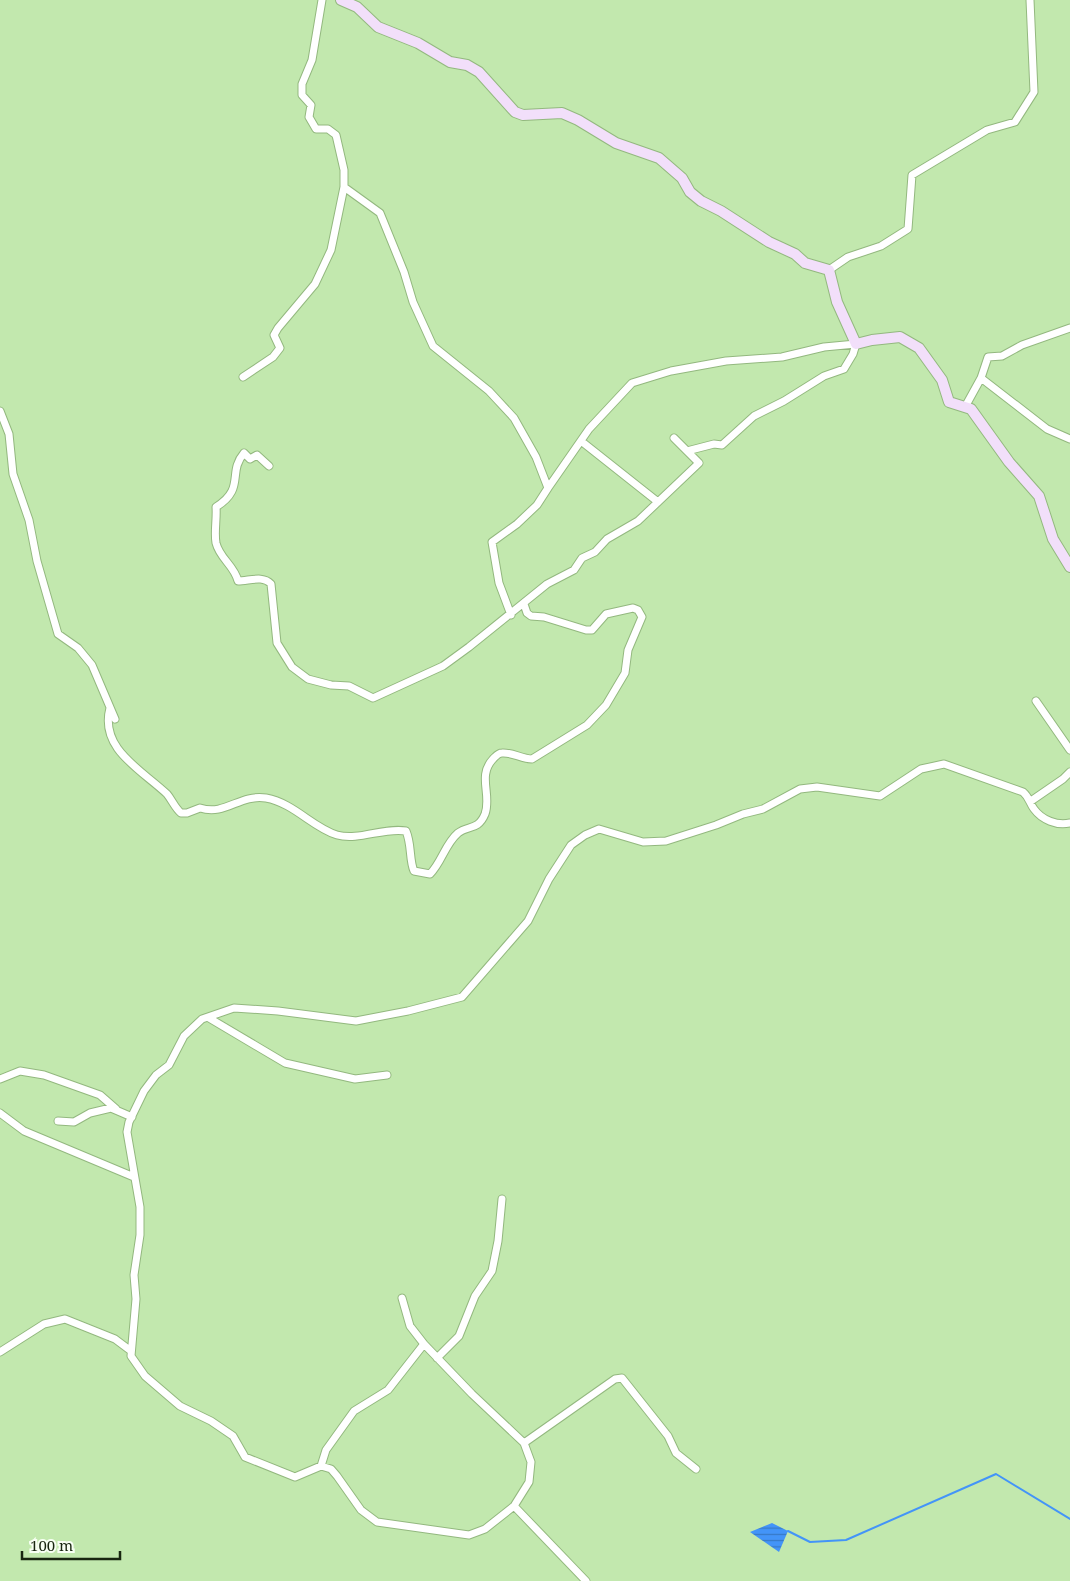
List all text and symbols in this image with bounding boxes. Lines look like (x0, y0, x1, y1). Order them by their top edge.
scale bar (22, 1528, 120, 1560)
text: 100 m (30, 1535, 73, 1555)

